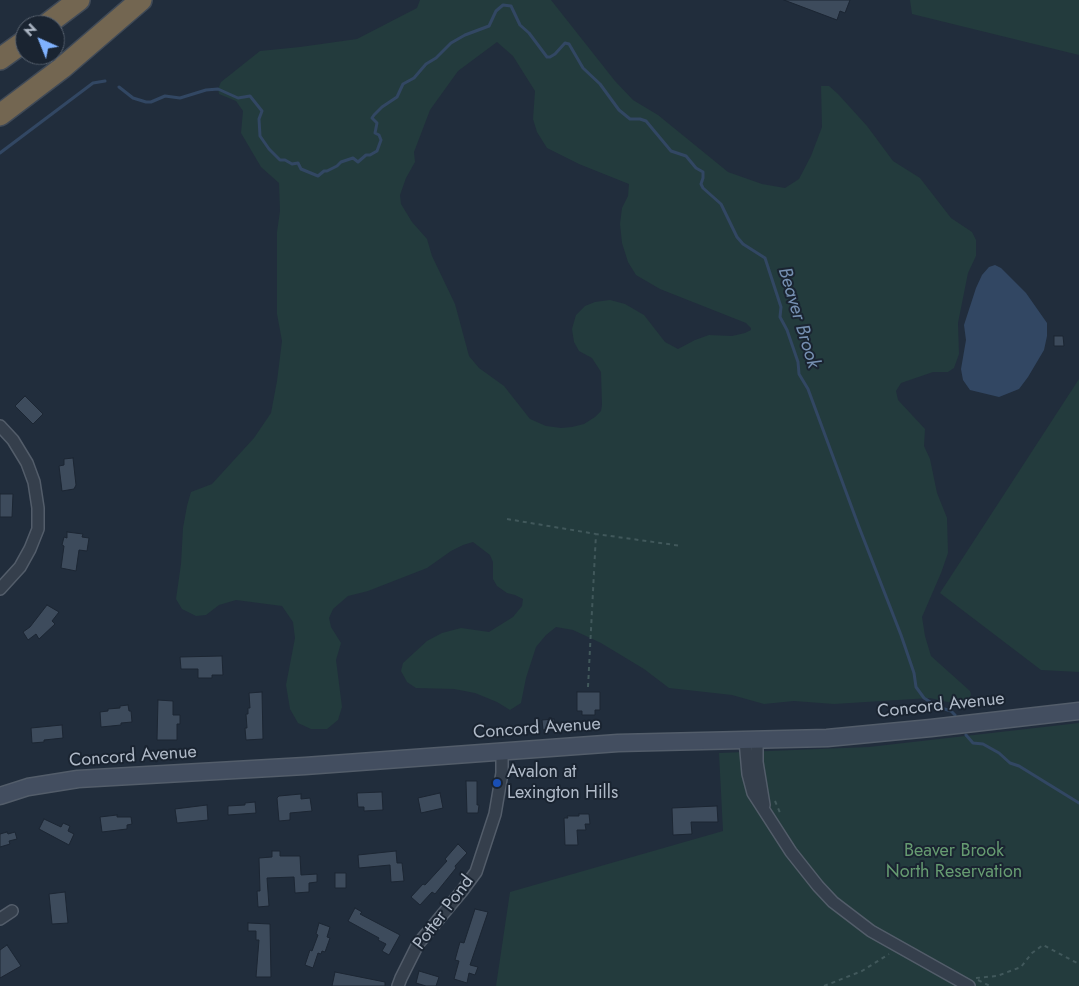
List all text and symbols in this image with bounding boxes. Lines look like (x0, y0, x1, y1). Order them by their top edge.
north arrow (15, 15, 65, 65)
text: N (19, 19, 41, 41)
water label: Beaver Brook (772, 265, 824, 371)
street label: Concord Avenue (876, 689, 1006, 723)
street label: Concord Avenue (472, 714, 602, 744)
street label: Concord Avenue (68, 742, 198, 772)
place label: Avalon at Lexington Hills (507, 762, 618, 804)
marker: Avalon at Lexington Hills (491, 777, 503, 789)
park label: Beaver Brook North Reservation (886, 841, 1022, 884)
street label: Potter Pond (409, 872, 479, 954)

